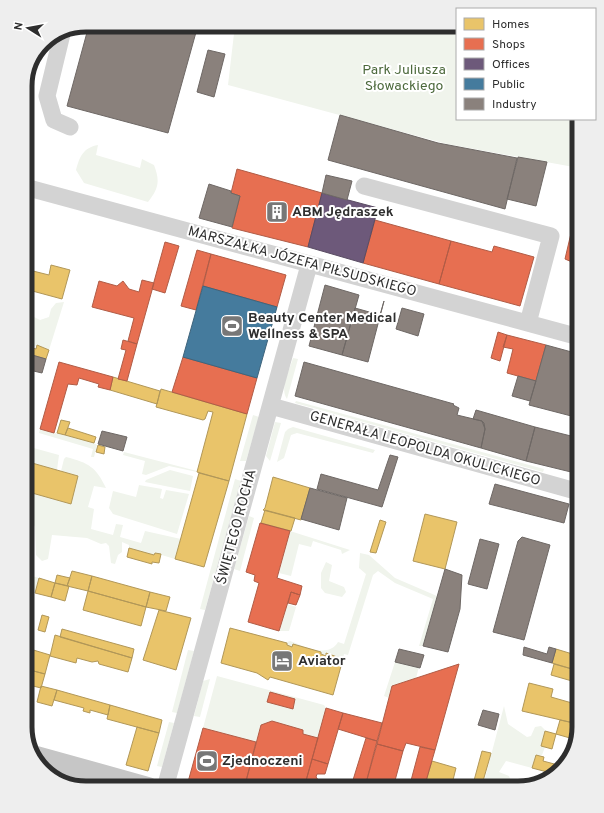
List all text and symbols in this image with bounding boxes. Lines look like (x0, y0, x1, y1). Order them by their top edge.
north arrow (8, 8, 48, 48)
legend (456, 8, 596, 120)
text: Homes (492, 17, 529, 33)
text: N (12, 21, 27, 31)
text: Shops (492, 37, 525, 53)
text: Offices (492, 57, 530, 73)
park label: Park Juliusza Słowackiego (362, 62, 446, 95)
text: Public (492, 77, 525, 93)
text: Industry (492, 97, 537, 113)
building icon: ABM Jędraszek (264, 199, 290, 225)
place label: ABM Jędraszek (292, 204, 394, 221)
street label: MARSZAŁKA JÓZEFA PIŁSUDSKIEGO (186, 222, 418, 301)
place label: Beauty Center Medical Wellness & SPA (248, 310, 396, 343)
sports icon: Beauty Center Medical Wellness & SPA (219, 313, 245, 339)
street label: GENERAŁA LEOPOLDA OKULICKIEGO (308, 408, 542, 490)
street label: ŚWIĘTEGO ROCHA (212, 467, 261, 587)
hotel icon: Aviator (269, 648, 295, 674)
place label: Aviator (298, 653, 346, 670)
sports icon: Zjednoczeni (194, 748, 220, 774)
place label: Zjednoczeni (222, 753, 302, 770)

